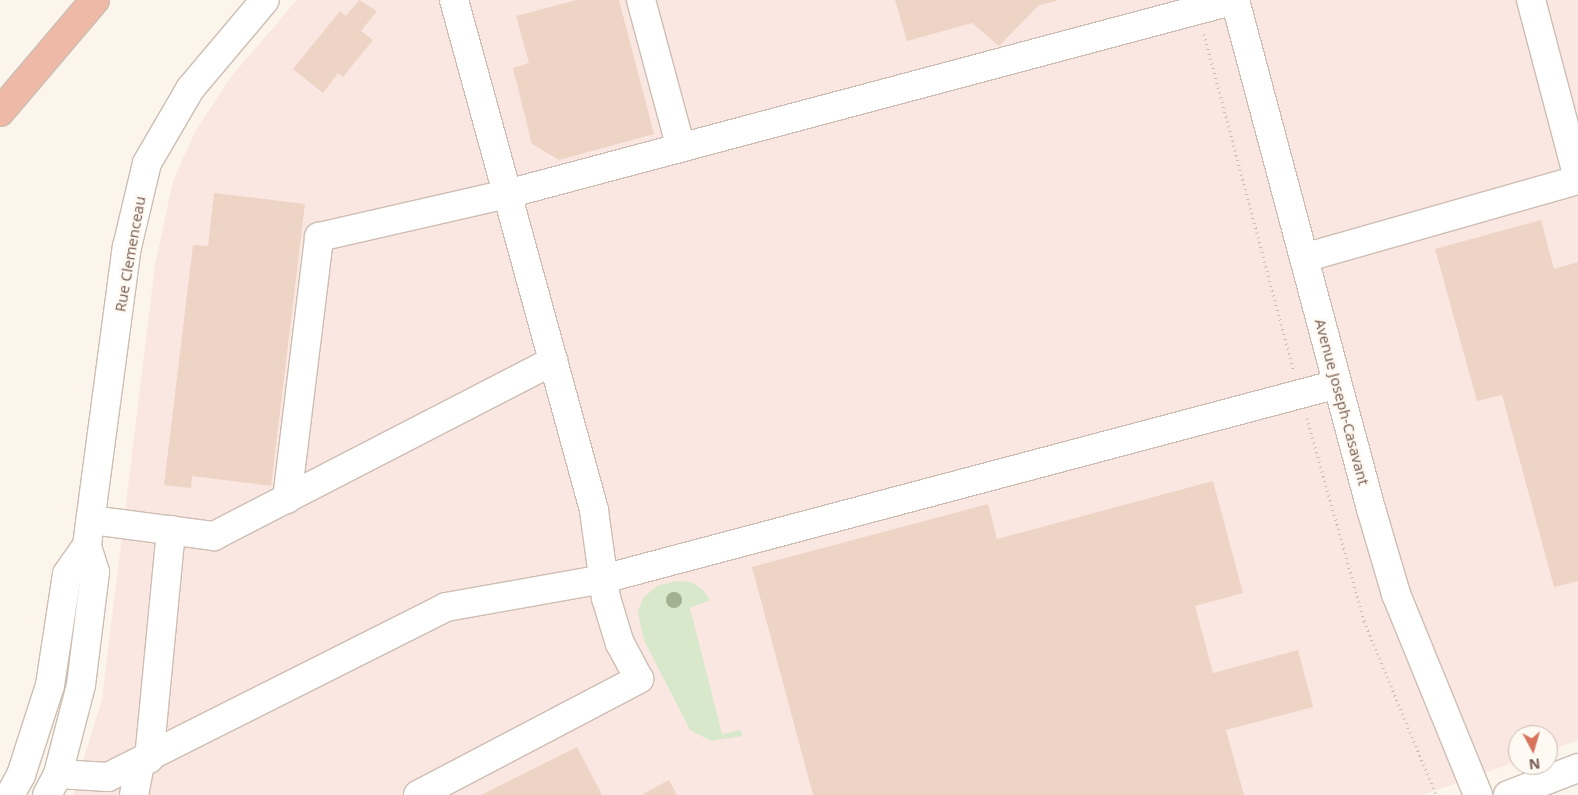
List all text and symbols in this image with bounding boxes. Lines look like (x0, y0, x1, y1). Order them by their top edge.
street label: Rue Clemenceau (111, 195, 149, 313)
street label: Avenue Joseph-Casavant (1311, 317, 1373, 487)
north arrow (1508, 725, 1558, 775)
text: N (1528, 754, 1541, 774)

